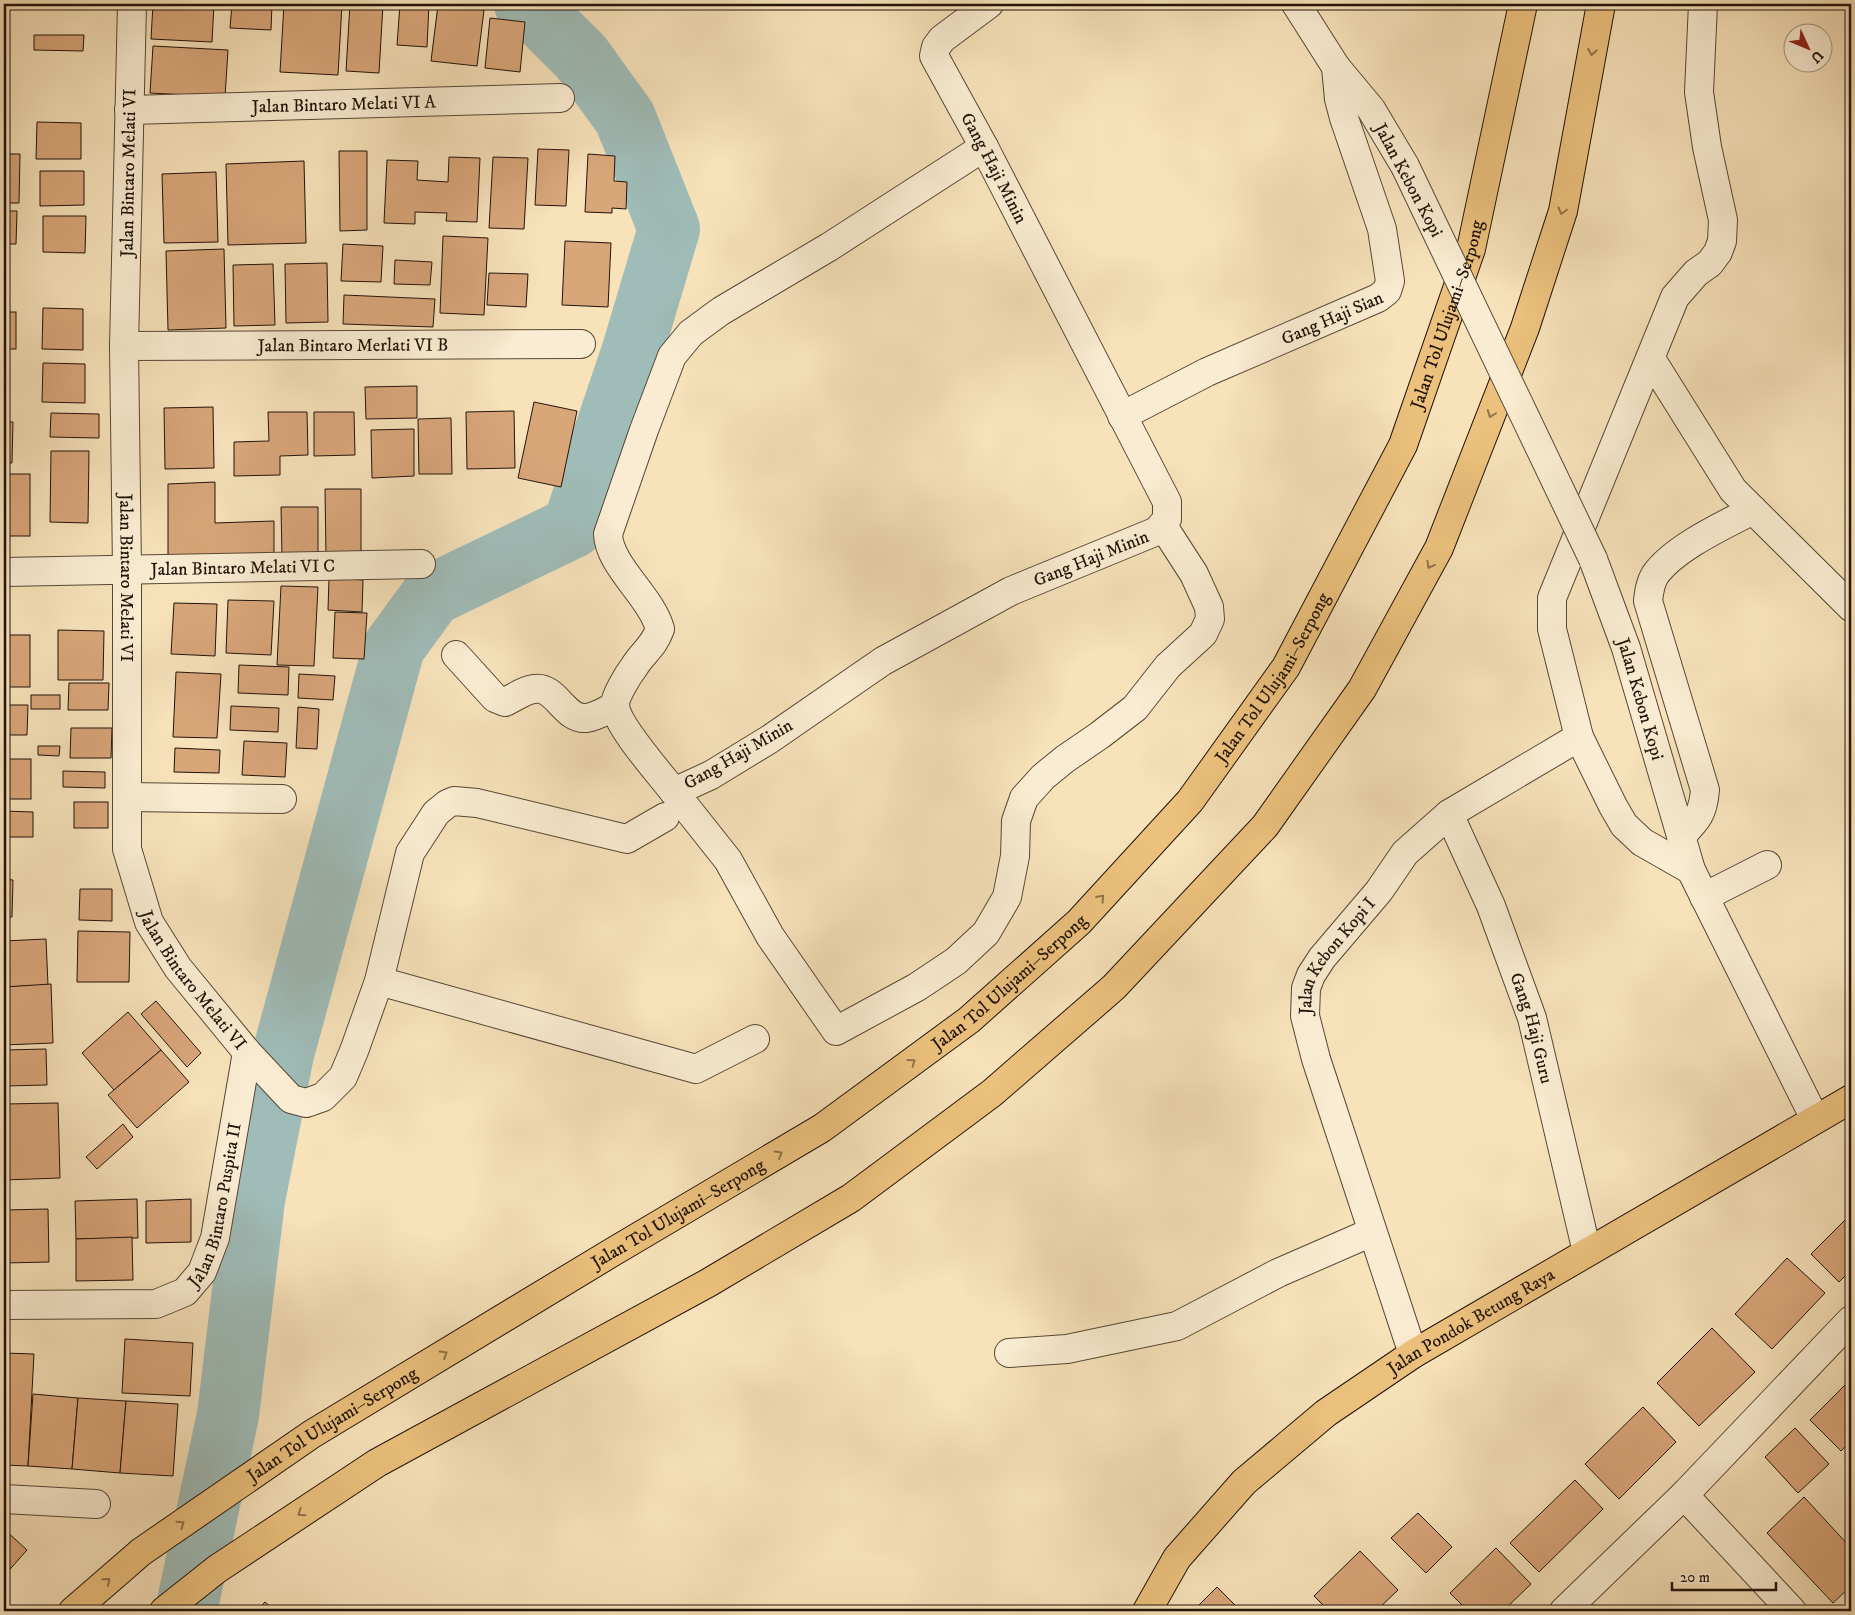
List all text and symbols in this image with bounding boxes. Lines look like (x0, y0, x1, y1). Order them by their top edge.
north arrow (1782, 22, 1832, 72)
text: U (1806, 46, 1827, 67)
one-way arrow (1587, 47, 1598, 56)
street label: Jalan Bintaro Melati VI (116, 89, 141, 259)
street label: Jalan Bintaro Melati VI A (250, 91, 437, 119)
street label: Gang Haji Minin (955, 109, 1032, 228)
street label: Jalan Kebon Kopi (1368, 118, 1447, 241)
one-way arrow (1558, 207, 1568, 215)
street label: Jalan Tol Ulujami–Serpong (1406, 218, 1489, 414)
street label: Gang Haji Sian (1278, 287, 1387, 351)
street label: Jalan Bintaro Merlati VI B (256, 335, 448, 357)
one-way arrow (1487, 409, 1498, 418)
street label: Jalan Bintaro Melati VI (114, 491, 137, 662)
street label: Gang Haji Minin (1031, 526, 1153, 592)
street label: Jalan Bintaro Melati VI C (149, 556, 335, 581)
one-way arrow (1426, 559, 1436, 568)
street label: Jalan Tol Ulujami–Serpong (1210, 589, 1335, 769)
street label: Jalan Kebon Kopi (1611, 633, 1668, 763)
street label: Gang Haji Minin (680, 714, 797, 795)
street label: Jalan Kebon Kopi I (1295, 893, 1381, 1017)
one-way arrow (1095, 895, 1104, 904)
street label: Jalan Bintaro Melati VI (134, 906, 251, 1055)
street label: Jalan Tol Ulujami–Serpong (926, 910, 1092, 1057)
street label: Gang Haji Guru (1504, 970, 1557, 1086)
one-way arrow (906, 1059, 916, 1068)
street label: Jalan Bintaro Puspita II (182, 1121, 247, 1294)
one-way arrow (773, 1150, 782, 1160)
street label: Jalan Tol Ulujami–Serpong (586, 1154, 769, 1275)
street label: Jalan Pondok Betung Raya (1382, 1264, 1559, 1381)
one-way arrow (438, 1351, 447, 1360)
street label: Jalan Tol Ulujami–Serpong (242, 1363, 422, 1489)
one-way arrow (298, 1506, 307, 1516)
one-way arrow (175, 1521, 185, 1530)
scale bar (1672, 1560, 1776, 1592)
text: 20 m (1680, 1568, 1710, 1587)
one-way arrow (101, 1578, 110, 1587)

